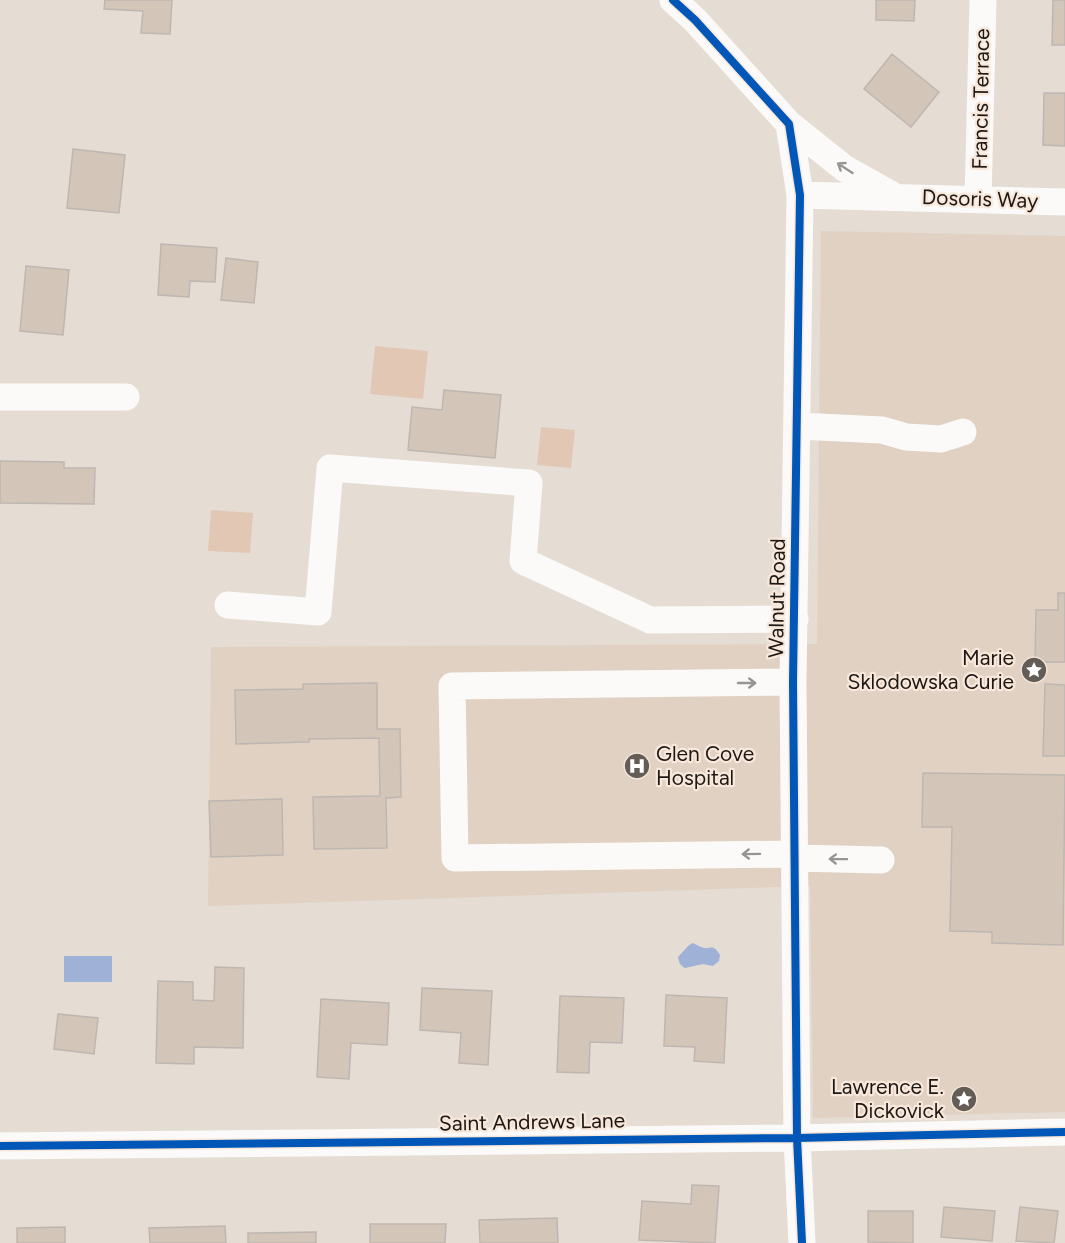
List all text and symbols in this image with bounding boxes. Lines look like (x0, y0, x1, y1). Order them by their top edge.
street label: Francis Terrace (967, 28, 994, 170)
one-way arrow (838, 162, 854, 174)
street label: Dosoris Way (921, 184, 1039, 213)
street label: Walnut Road (763, 538, 790, 658)
place label: Marie Sklodowska Curie (848, 645, 1014, 694)
place icon: Marie Sklodowska Curie (1019, 655, 1049, 685)
one-way arrow (737, 677, 757, 689)
place label: Glen Cove Hospital (656, 741, 754, 790)
hospital icon: Glen Cove Hospital (622, 751, 652, 781)
one-way arrow (741, 848, 761, 860)
one-way arrow (828, 853, 848, 865)
place label: Lawrence E. Dickovick (831, 1074, 945, 1123)
place icon: Lawrence E. Dickovick (949, 1084, 979, 1114)
street label: Saint Andrews Lane (439, 1107, 625, 1136)

